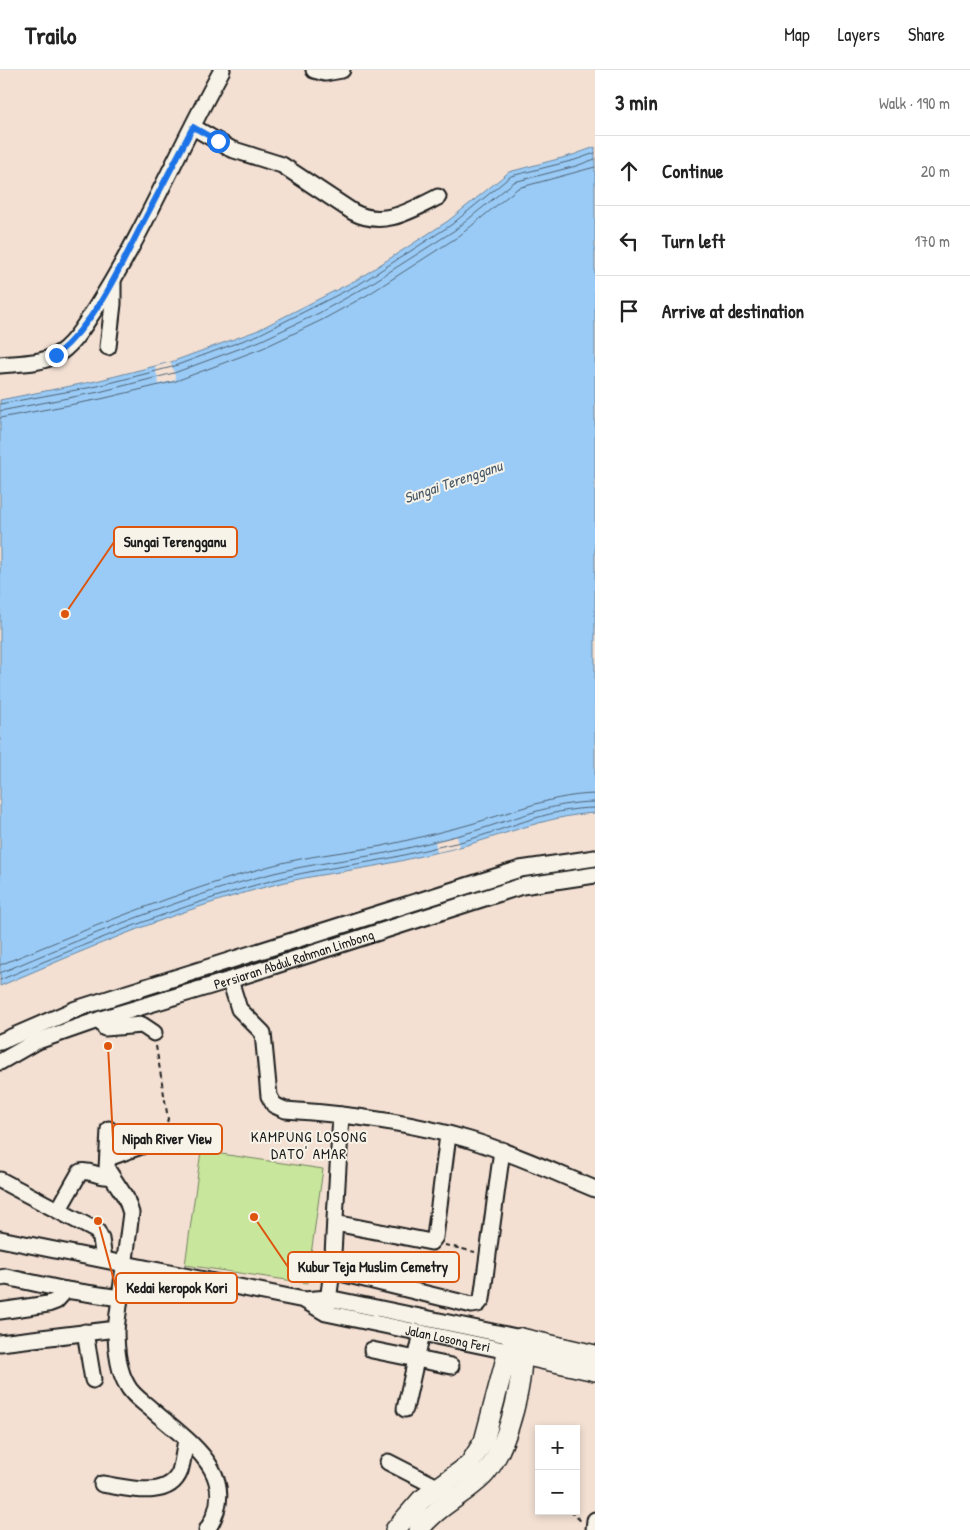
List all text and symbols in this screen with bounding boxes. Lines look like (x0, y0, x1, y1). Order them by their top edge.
text: Trailo (25, 19, 76, 51)
text: Map (784, 22, 810, 47)
text: Layers (838, 22, 880, 47)
text: Share (908, 22, 945, 47)
text: 3 min (615, 88, 658, 117)
text: Walk · 190 m (879, 92, 950, 114)
route start (207, 130, 230, 153)
icon: ahead (615, 157, 643, 185)
text: Continue (662, 158, 723, 184)
text: 20 m (921, 160, 950, 182)
icon: left (615, 227, 643, 255)
text: Turn left (662, 228, 725, 254)
text: 170 m (915, 230, 950, 252)
icon: arrive (615, 297, 643, 325)
text: Arrive at destination (662, 298, 804, 324)
route end (45, 344, 68, 367)
water label: Sungai Terengganu (401, 455, 506, 508)
callout: Sungai Terengganu (114, 527, 237, 557)
text: Sungai Terengganu (124, 531, 227, 553)
street label: Persiaran Abdul Rahman Limbong (211, 924, 376, 993)
callout: Nipah River View (113, 1124, 222, 1154)
district label: KAMPUNG LOSONG DATO' AMAR (251, 1126, 367, 1164)
text: Nipah River View (122, 1128, 212, 1150)
callout: Kubur Teja Muslim Cemetry (288, 1252, 459, 1282)
text: Kubur Teja Muslim Cemetry (298, 1256, 449, 1278)
callout: Kedai keropok Kori (116, 1273, 237, 1303)
text: Kedai keropok Kori (126, 1277, 228, 1299)
street label: Jalan Losong Feri (404, 1320, 492, 1356)
map controls (535, 1425, 580, 1515)
button: + (535, 1425, 580, 1470)
button: − (535, 1470, 580, 1515)

